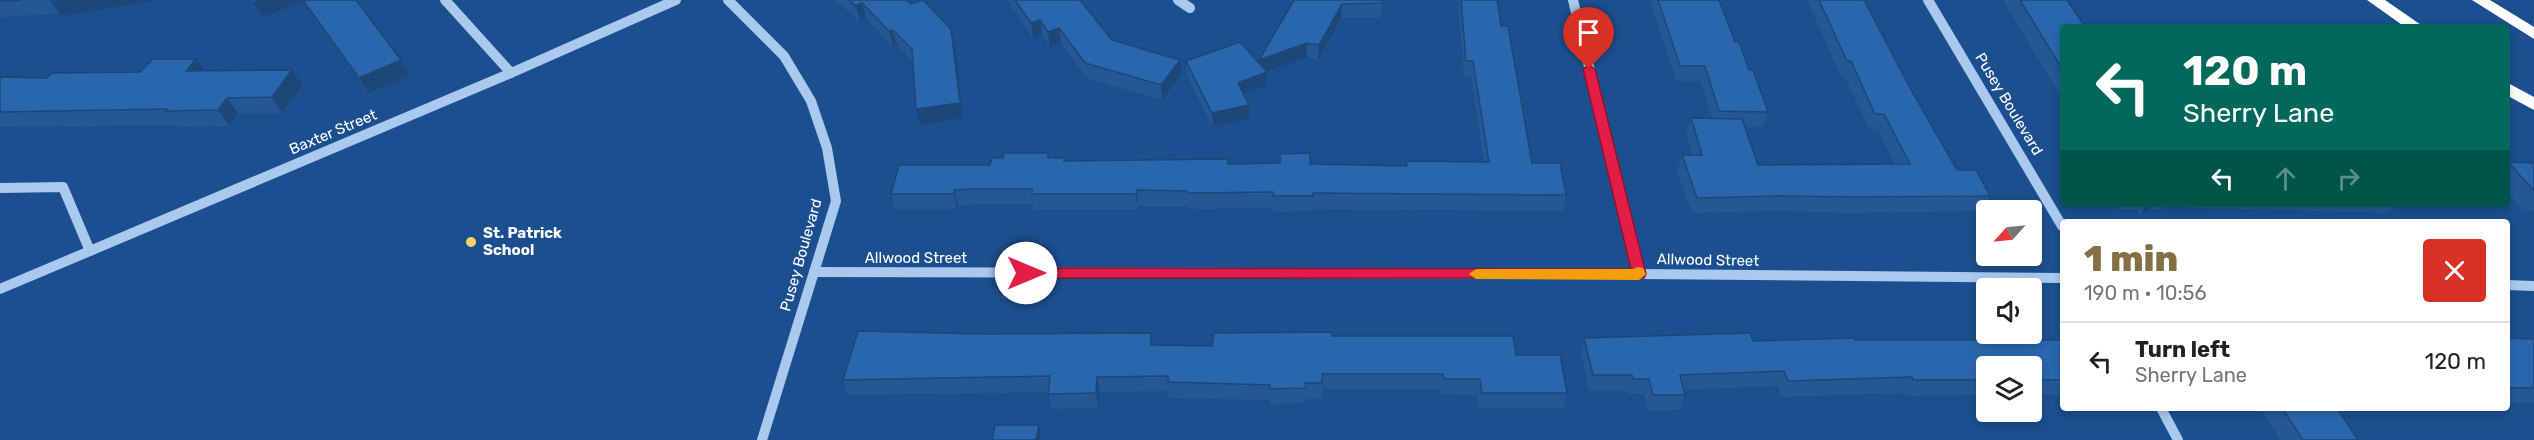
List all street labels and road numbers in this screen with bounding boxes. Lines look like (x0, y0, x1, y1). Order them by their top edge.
street label: Pusey Boulevard (1971, 50, 2047, 158)
street label: Baxter Street (287, 105, 379, 158)
street label: Pusey Boulevard (776, 197, 826, 313)
street label: Allwood Street (865, 249, 967, 267)
street label: Allwood Street (1657, 250, 1759, 270)

